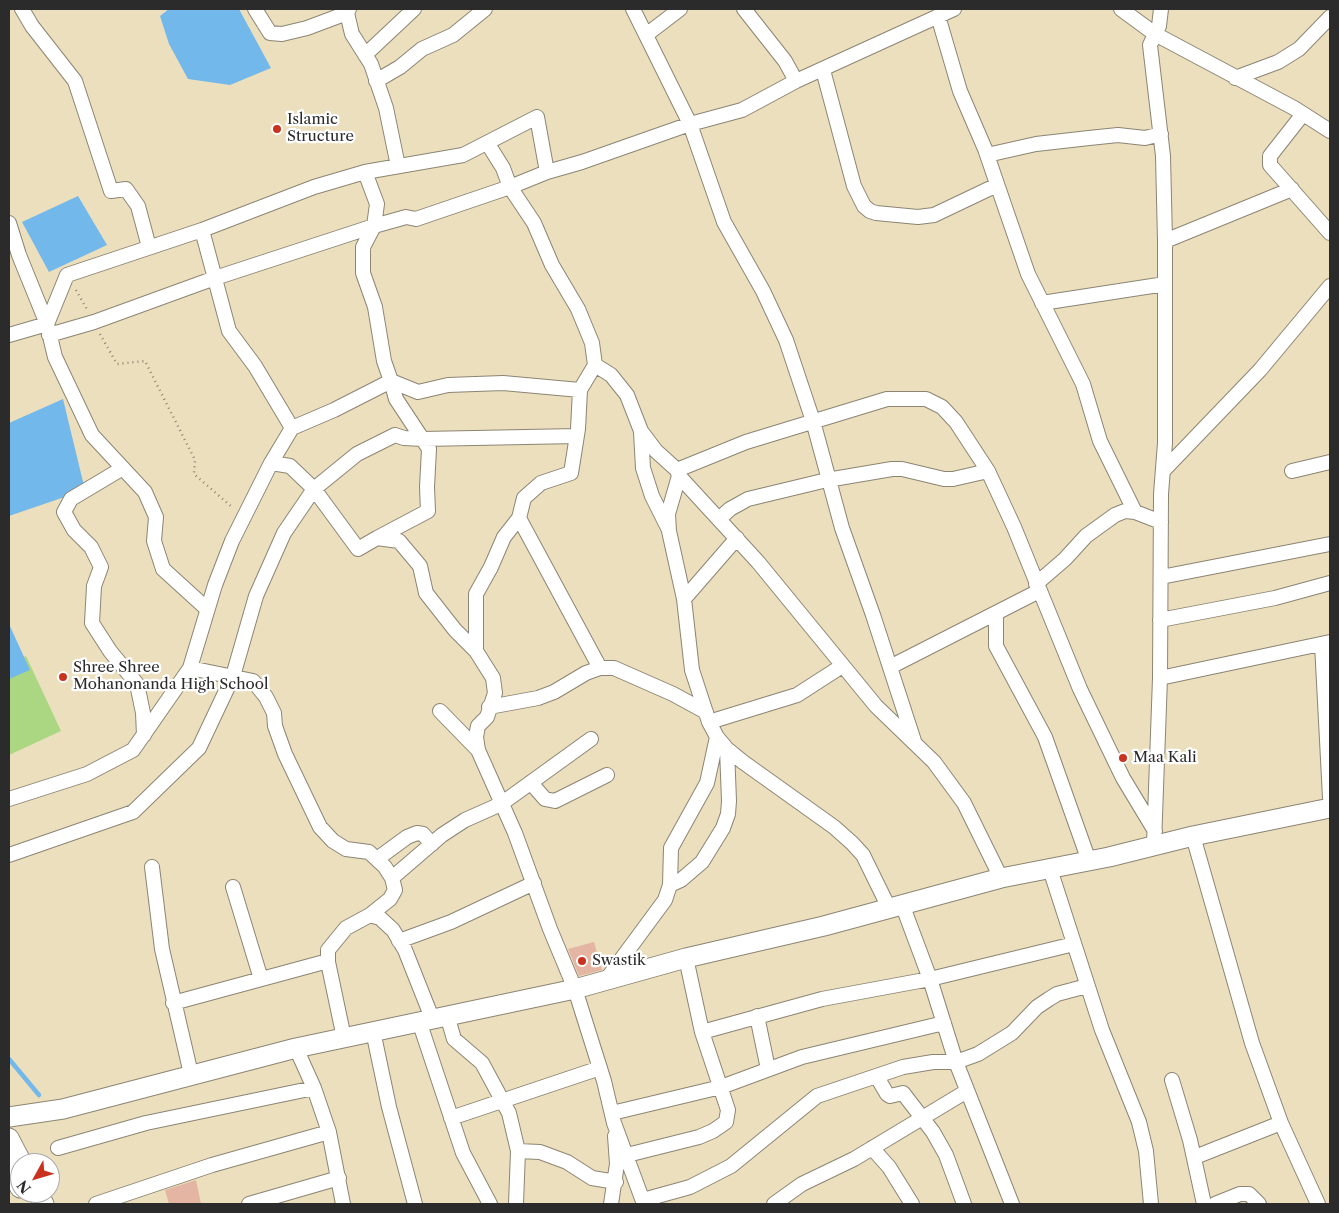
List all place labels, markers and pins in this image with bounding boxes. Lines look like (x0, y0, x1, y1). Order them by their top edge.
place label: Islamic Structure (287, 111, 354, 146)
marker: Islamic Structure (271, 123, 283, 135)
place label: Shree Shree Mohanonanda High School (73, 659, 268, 694)
marker: Shree Shree Mohanonanda High School (57, 671, 69, 683)
place label: Maa Kali (1133, 749, 1196, 767)
marker: Maa Kali (1117, 752, 1129, 764)
place label: Swastik (592, 952, 646, 970)
marker: Swastik (576, 955, 588, 967)

